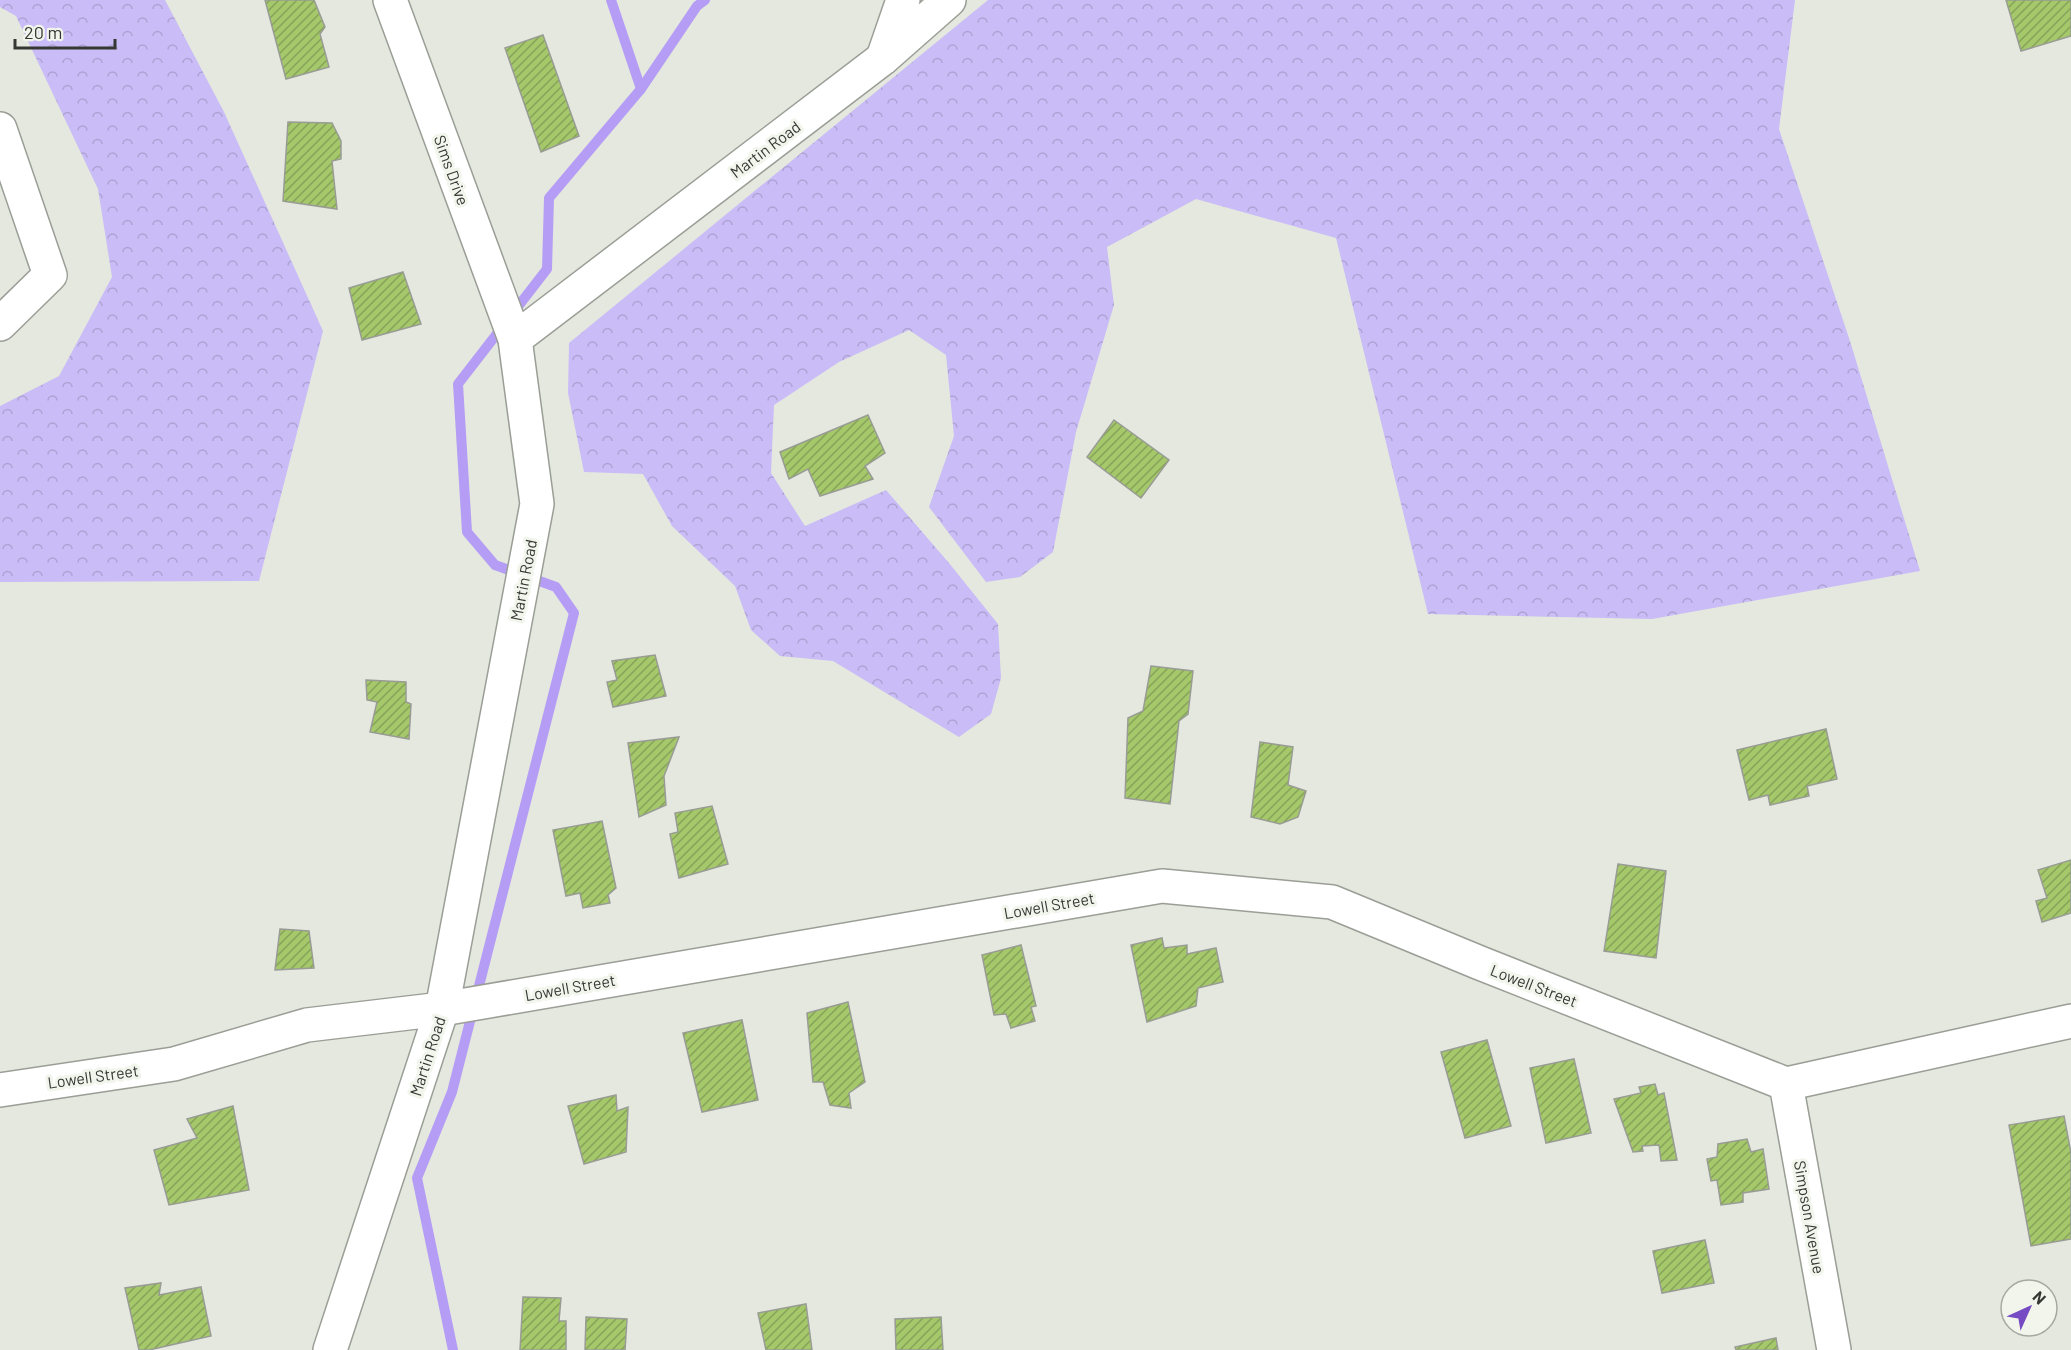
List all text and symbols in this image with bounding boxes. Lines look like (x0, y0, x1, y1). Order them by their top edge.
scale bar (15, 12, 116, 50)
text: 20 m (24, 21, 62, 43)
street label: Martin Road (726, 117, 804, 181)
street label: Sims Drive (431, 132, 473, 208)
street label: Martin Road (506, 538, 540, 622)
street label: Lowell Street (1002, 888, 1096, 922)
street label: Lowell Street (1488, 960, 1580, 1010)
street label: Lowell Street (523, 970, 617, 1004)
street label: Martin Road (405, 1014, 449, 1098)
street label: Lowell Street (46, 1060, 140, 1092)
street label: Simpson Avenue (1791, 1159, 1829, 1275)
north arrow (1999, 1278, 2059, 1338)
text: N (2029, 1287, 2050, 1308)

